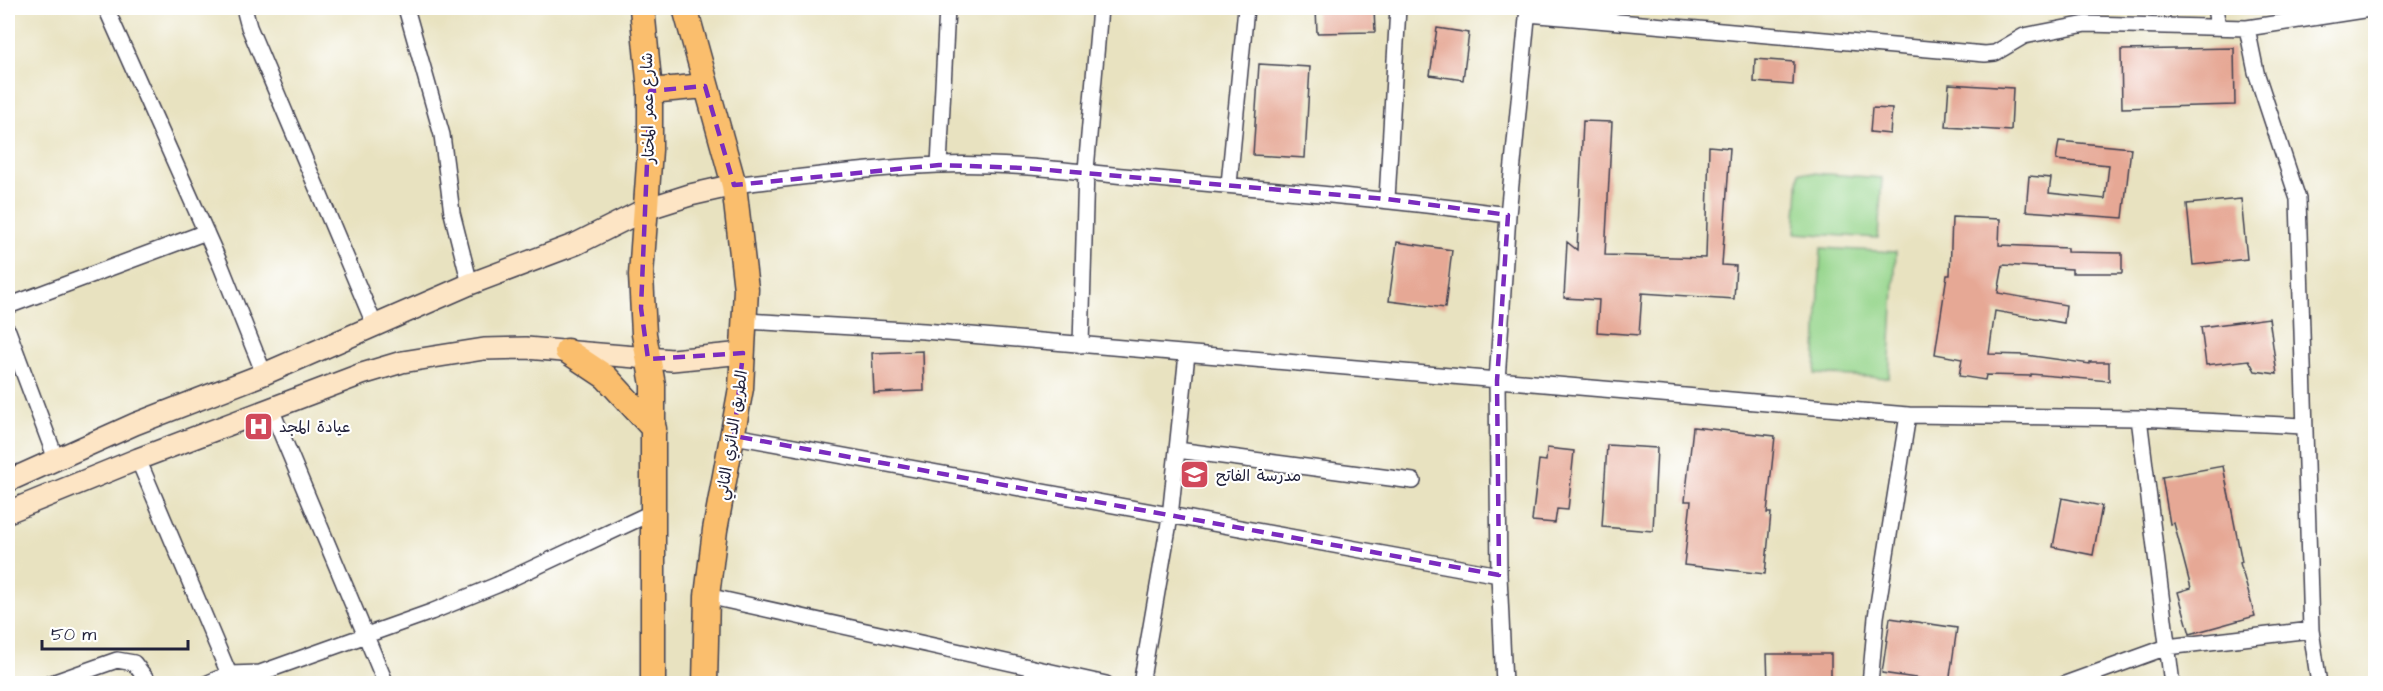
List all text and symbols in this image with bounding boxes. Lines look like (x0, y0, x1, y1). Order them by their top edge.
street label: شارع عمر المختار (636, 52, 660, 166)
street label: الطريق الدائري الثاني (711, 369, 756, 502)
hospital icon: عيادة المجد (242, 410, 274, 442)
place label: عيادة المجد (279, 416, 350, 438)
school or university icon: مدرسة الفاتح (1179, 459, 1211, 491)
place label: مدرسة الفاتح (1216, 465, 1301, 487)
scale bar (42, 613, 188, 651)
text: 50 m (51, 622, 96, 647)

